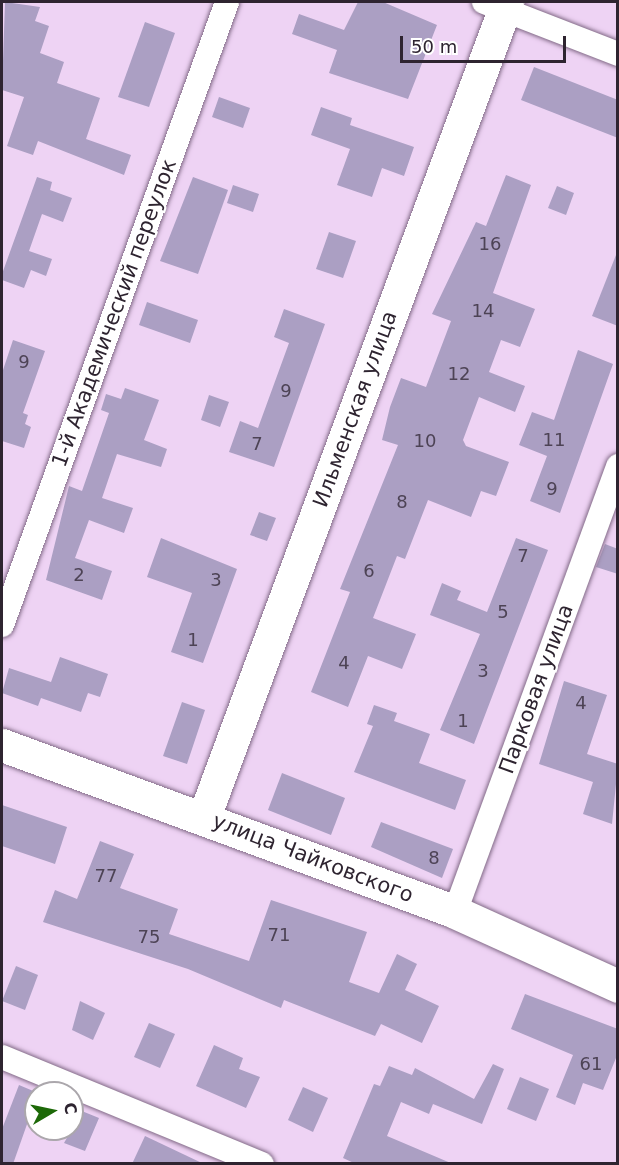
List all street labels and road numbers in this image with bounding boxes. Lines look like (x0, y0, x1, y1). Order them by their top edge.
street label: 1-й Академический переулок (46, 156, 182, 470)
street label: Ильменская улица (308, 307, 402, 511)
street label: Парковая улица (494, 601, 578, 777)
street label: улица Чайковского (209, 808, 417, 908)

